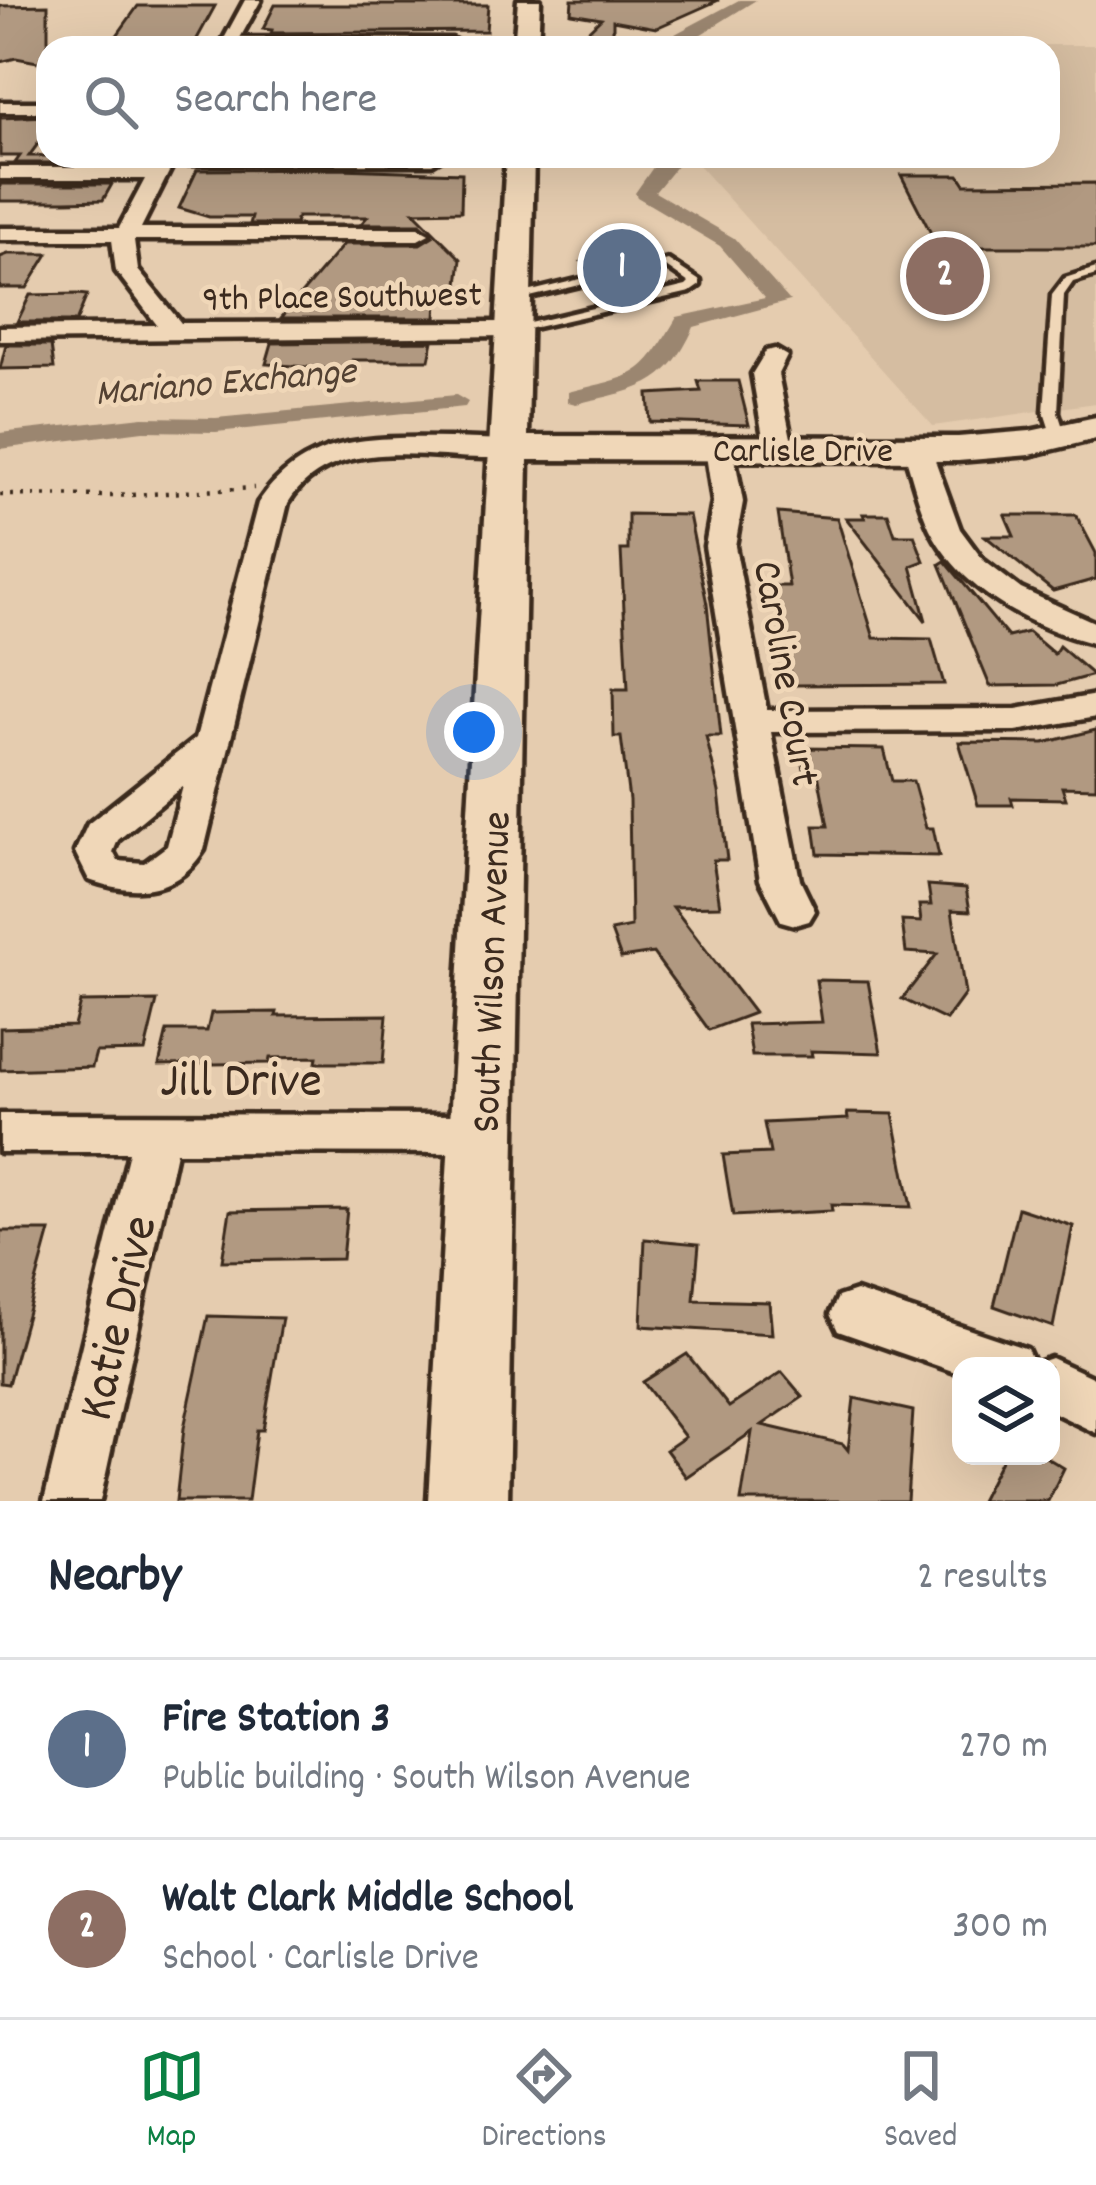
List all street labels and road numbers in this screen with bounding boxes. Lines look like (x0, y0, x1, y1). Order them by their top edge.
street label: 9th Place Southwest (202, 272, 482, 328)
street label: Carlisle Drive (713, 428, 893, 480)
street label: Caroline Court (733, 556, 831, 792)
street label: South Wilson Avenue (459, 810, 531, 1134)
street label: Jill Drive (160, 1049, 322, 1121)
street label: Katie Drive (63, 1209, 180, 1428)

